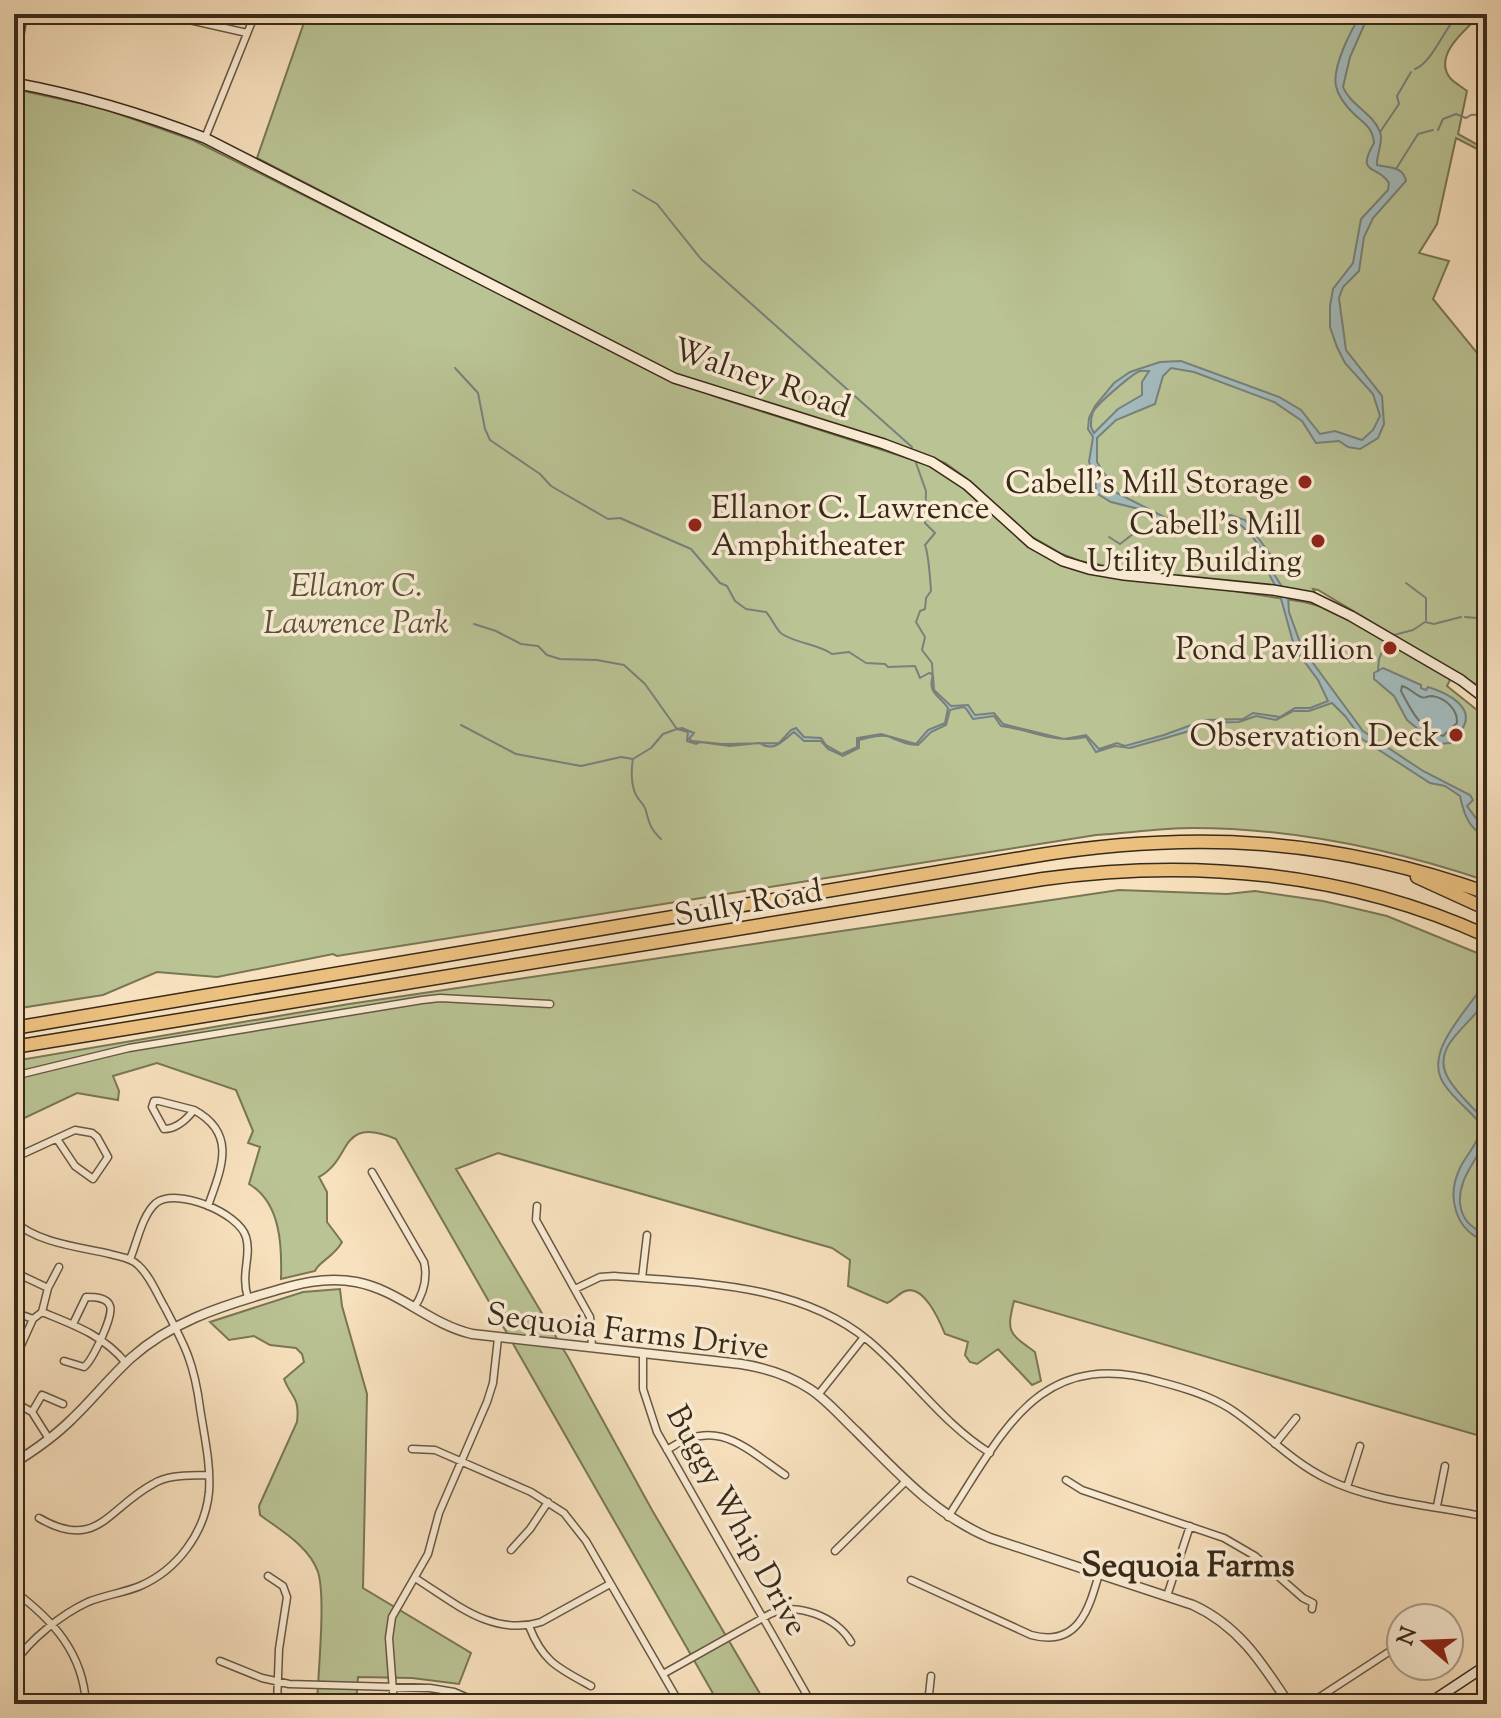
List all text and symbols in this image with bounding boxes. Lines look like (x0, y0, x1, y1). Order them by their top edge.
street label: Walney Road (666, 328, 856, 432)
place label: Cabell's Mill Storage (1005, 462, 1289, 508)
marker: Cabell's Mill Storage (1296, 473, 1314, 491)
place label: Ellanor C. Lawrence Amphitheater (711, 487, 990, 570)
place label: Cabell's Mill Utility Building (1087, 503, 1302, 586)
marker: Ellanor C. Lawrence Amphitheater (686, 516, 704, 534)
marker: Cabell's Mill Utility Building (1309, 532, 1327, 550)
park label: Ellanor C. Lawrence Park (263, 565, 449, 648)
place label: Pond Pavillion (1175, 628, 1374, 674)
marker: Pond Pavillion (1381, 639, 1399, 657)
place label: Observation Deck (1189, 715, 1440, 761)
marker: Observation Deck (1447, 726, 1465, 744)
street label: Sully Road (671, 869, 826, 941)
street label: Sequoia Farms Drive (484, 1293, 772, 1373)
street label: Buggy Whip Drive (653, 1398, 818, 1645)
district label: Sequoia Farms (1081, 1543, 1295, 1592)
north arrow (1385, 1602, 1465, 1682)
text: N (1391, 1623, 1427, 1650)

